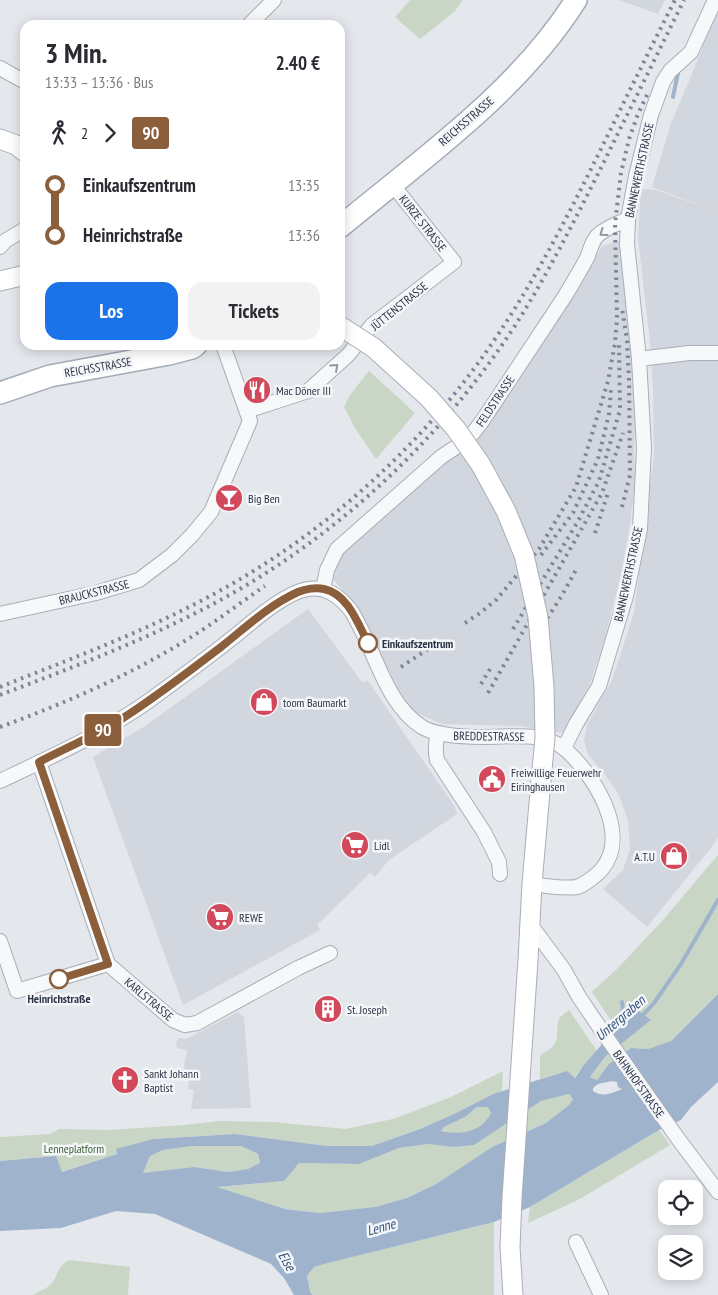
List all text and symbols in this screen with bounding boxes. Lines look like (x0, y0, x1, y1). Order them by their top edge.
text: 3 Min. (45, 34, 108, 71)
text: 2.40 € (276, 51, 320, 75)
text: 13:33 – 13:36 · Bus (45, 72, 153, 92)
street label: REICHSSTRASSE (435, 93, 497, 149)
icon: walk (45, 119, 73, 147)
icon: forward (96, 119, 124, 147)
text: 90 (142, 121, 159, 144)
street label: BANNEWERTHSTRASSE (622, 121, 656, 219)
text: 2 (81, 123, 88, 143)
text: Einkaufszentrum (83, 173, 196, 197)
text: 13:35 (288, 175, 320, 195)
street label: KURZE STRASSE (396, 192, 450, 254)
text: Heinrichstraße (83, 223, 183, 247)
text: 13:36 (288, 225, 320, 245)
one-way arrow (599, 227, 609, 236)
street label: JÜTTENSTRASSE (367, 279, 430, 334)
button: Los (45, 282, 178, 340)
button: Tickets (188, 282, 320, 340)
street label: REICHSSTRASSE (63, 354, 133, 380)
one-way arrow (330, 364, 339, 373)
street label: FELDSTRASSE (472, 373, 518, 429)
restaurant icon: Mac Döner III (242, 375, 272, 405)
place label: Mac Döner III (276, 383, 331, 398)
bar icon: Big Ben (214, 483, 244, 513)
place label: Big Ben (248, 491, 280, 506)
street label: BANNEWERTHSTRASSE (611, 525, 645, 623)
street label: BRAUCKSTRASSE (57, 576, 131, 608)
marker: Einkaufszentrum (358, 633, 378, 653)
place label: Einkaufszentrum (382, 636, 453, 651)
shop icon: toom Baumarkt (249, 687, 279, 717)
place label: toom Baumarkt (283, 695, 347, 710)
line badge: 90 (80, 714, 126, 746)
text: 90 (94, 718, 112, 741)
street label: BREDDESTRASSE (453, 728, 525, 744)
public building icon: Freiwillige Feuerwehr Eiringhausen (477, 764, 507, 794)
place label: Freiwillige Feuerwehr Eiringhausen (511, 765, 602, 794)
supermarket icon: Lidl (340, 830, 370, 860)
place label: Lidl (374, 838, 390, 853)
shop icon: A.T.U (659, 841, 689, 871)
place label: A.T.U (634, 849, 655, 864)
supermarket icon: REWE (205, 902, 235, 932)
place label: REWE (239, 910, 263, 925)
marker: Heinrichstraße (49, 969, 69, 989)
street label: KARLSTRASSE (122, 974, 176, 1024)
place label: Heinrichstraße (27, 991, 91, 1006)
water label: Untergraben (591, 991, 649, 1045)
building icon: St. Joseph (313, 994, 343, 1024)
place label: St. Joseph (347, 1002, 387, 1017)
street label: BAHNHOFSTRASSE (610, 1047, 668, 1121)
church icon: Sankt Johann Baptist (110, 1065, 140, 1095)
place label: Sankt Johann Baptist (144, 1066, 198, 1095)
park label: Lenneplatform (44, 1141, 104, 1156)
map controls (658, 1180, 703, 1280)
button: locate (658, 1180, 703, 1225)
water label: Lenne (365, 1214, 399, 1240)
button: layers (658, 1235, 703, 1280)
water label: Else (274, 1248, 300, 1275)

